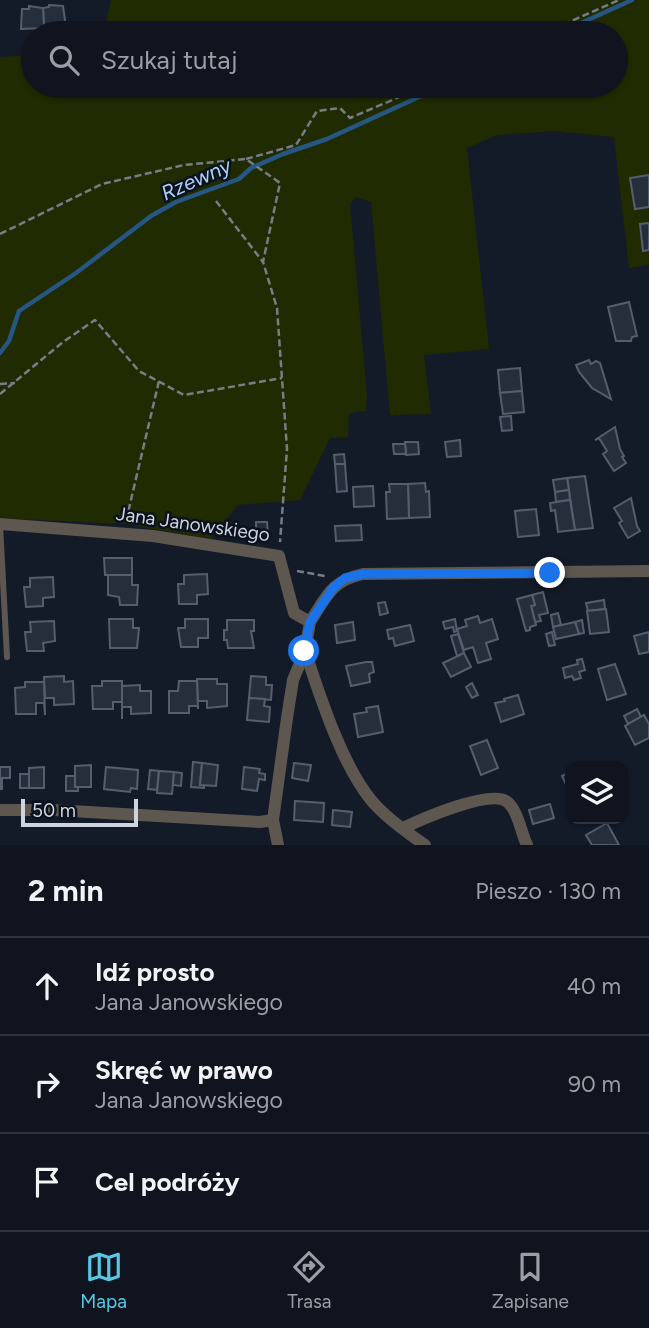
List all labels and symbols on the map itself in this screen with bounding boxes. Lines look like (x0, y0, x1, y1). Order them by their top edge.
water label: Rzewny (157, 152, 236, 205)
street label: Jana Janowskiego (115, 502, 271, 546)
route end (534, 557, 565, 588)
route start (288, 635, 319, 666)
scale bar (21, 796, 138, 828)

